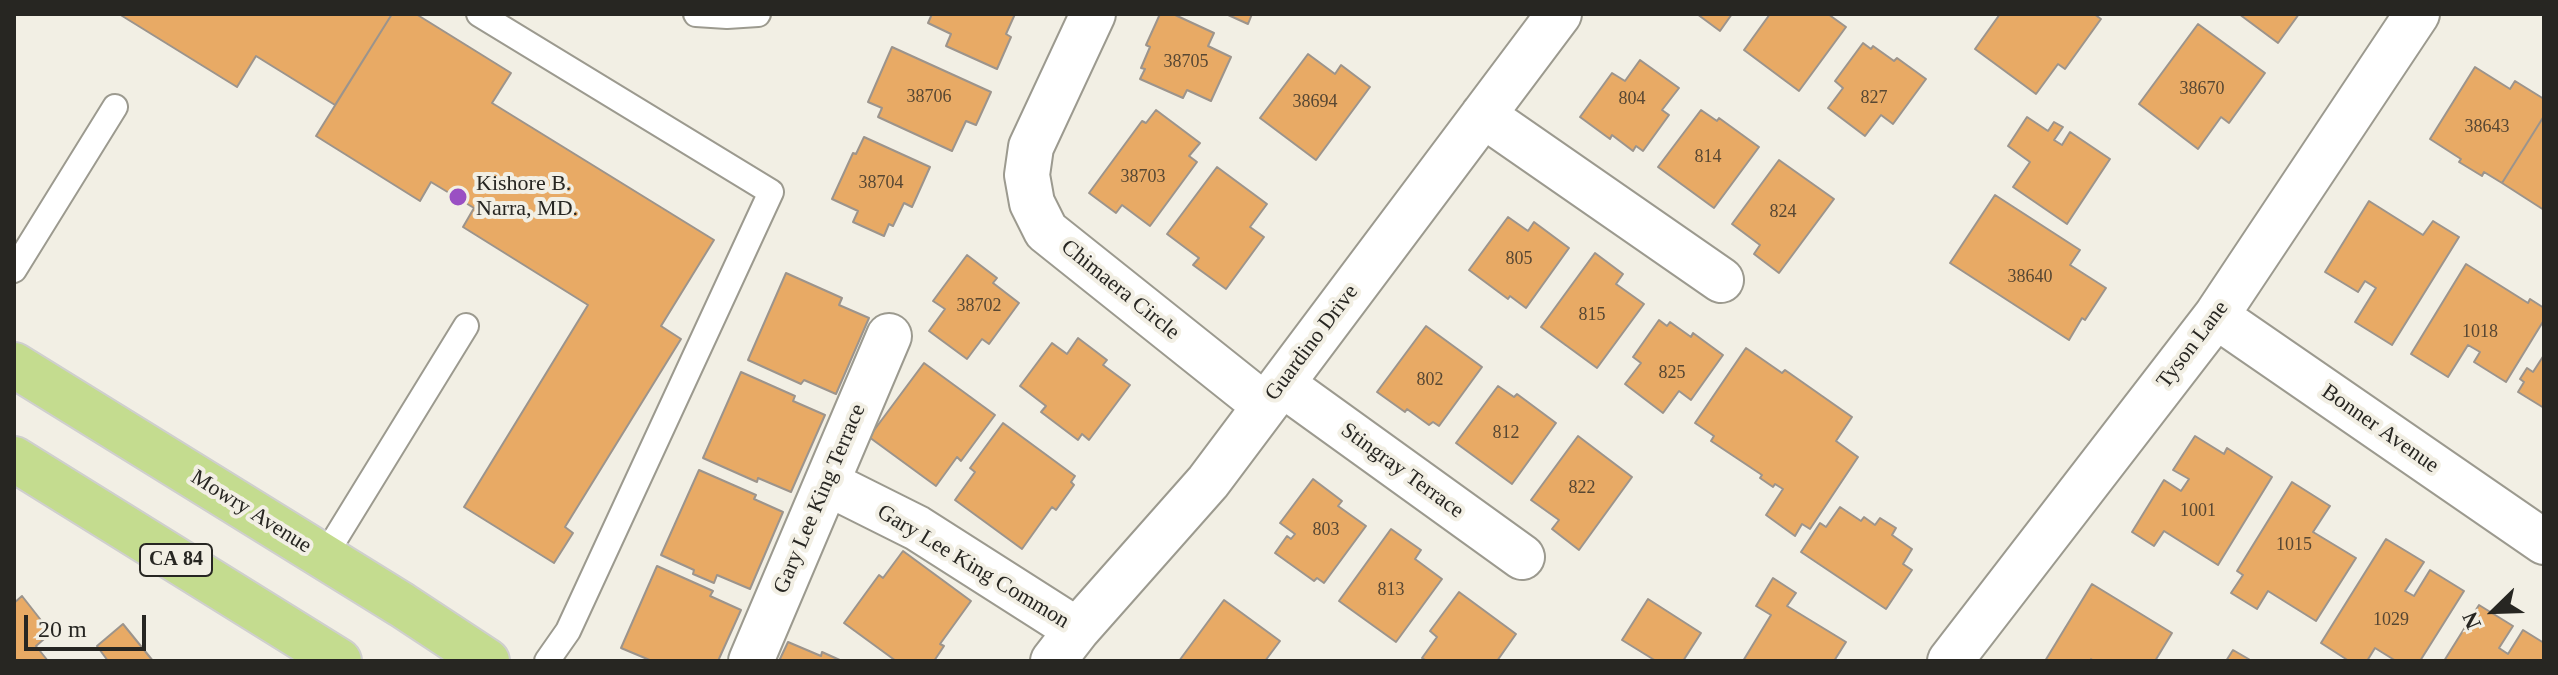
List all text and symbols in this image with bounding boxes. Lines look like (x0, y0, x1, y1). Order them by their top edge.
house number: 38705 (1164, 51, 1208, 73)
house number: 38670 (2180, 78, 2224, 100)
house number: 38706 (906, 86, 952, 108)
house number: 827 (1860, 87, 1888, 109)
house number: 804 (1618, 88, 1646, 110)
house number: 38694 (1292, 91, 1338, 113)
house number: 38643 (2464, 116, 2510, 138)
house number: 814 (1694, 146, 1722, 168)
house number: 38703 (1120, 166, 1166, 188)
place label: Kishore B. Narra, MD. (476, 171, 578, 222)
house number: 38704 (858, 172, 904, 194)
marker: Kishore B. Narra, MD. (447, 186, 469, 208)
house number: 824 (1770, 201, 1796, 223)
street label: Chimaera Circle (1055, 234, 1185, 346)
house number: 805 (1506, 248, 1532, 270)
house number: 38640 (2008, 266, 2052, 288)
street label: Guardino Drive (1260, 280, 1364, 406)
house number: 38702 (956, 295, 1002, 317)
street label: Tyson Lane (2151, 296, 2235, 394)
house number: 815 (1578, 304, 1606, 326)
house number: 1018 (2462, 321, 2498, 343)
house number: 825 (1658, 362, 1686, 384)
house number: 802 (1416, 369, 1444, 391)
street label: Bonner Avenue (2316, 379, 2444, 479)
street label: Gary Lee King Terrace (768, 400, 872, 598)
street label: Stingray Terrace (1335, 418, 1469, 524)
house number: 812 (1492, 422, 1520, 444)
street label: Mowry Avenue (186, 464, 316, 560)
house number: 822 (1568, 477, 1596, 499)
street label: Gary Lee King Common (872, 499, 1074, 635)
house number: 1001 (2180, 500, 2216, 522)
house number: 803 (1312, 519, 1340, 541)
house number: 1015 (2276, 534, 2312, 556)
road number: CA 84 (140, 544, 212, 576)
north arrow (2454, 571, 2534, 651)
house number: 813 (1378, 579, 1404, 601)
scale bar (28, 599, 150, 649)
text: N (2457, 608, 2486, 633)
house number: 1029 (2373, 609, 2409, 631)
text: 20 m (38, 616, 87, 642)

